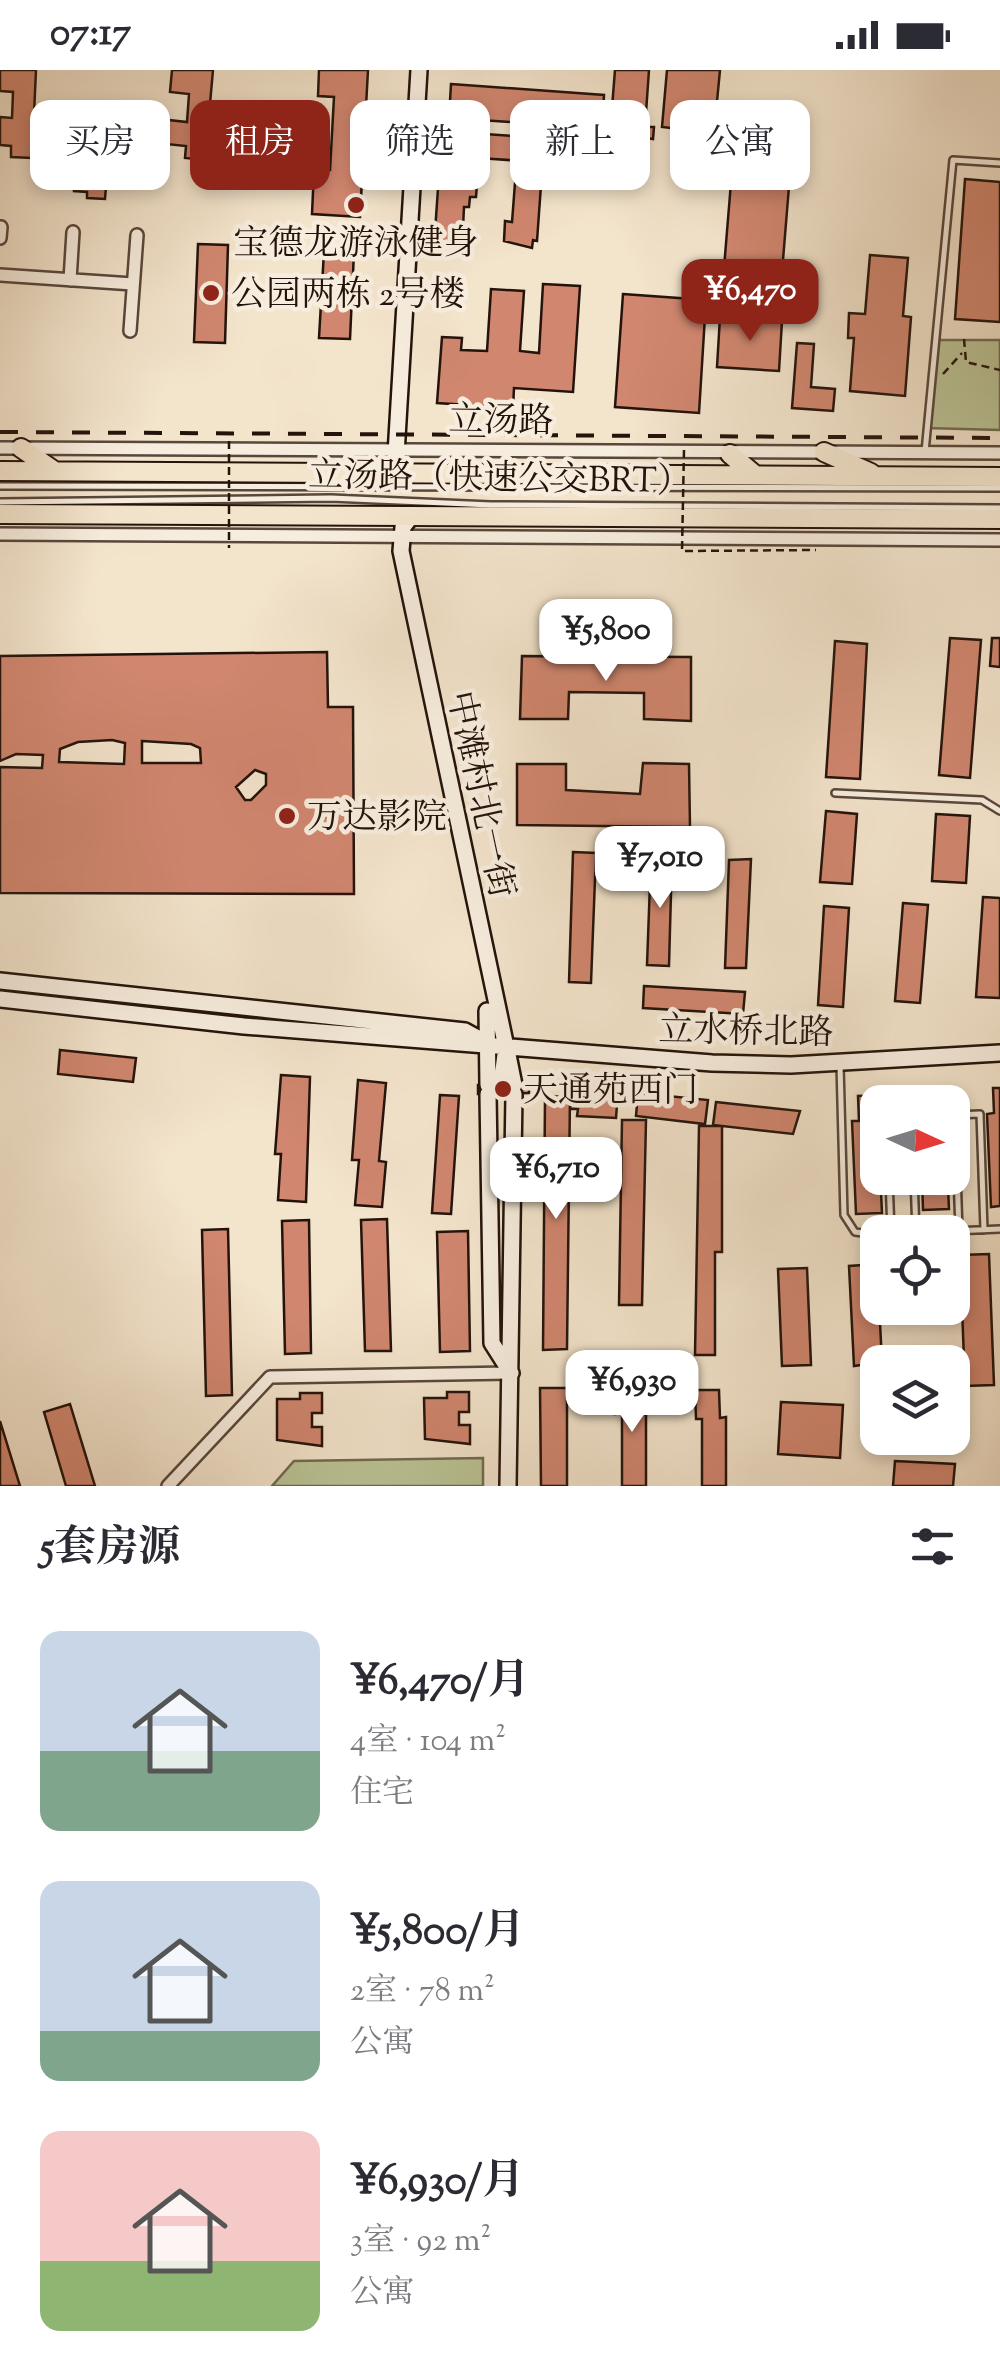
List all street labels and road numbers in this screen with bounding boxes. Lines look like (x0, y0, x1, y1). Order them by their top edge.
street label: 立汤路 (448, 396, 554, 449)
street label: 立汤路（快速公交BRT） (308, 452, 692, 509)
street label: 中滩村北一街 (432, 687, 525, 903)
street label: 立水桥北路 (658, 1006, 834, 1061)

